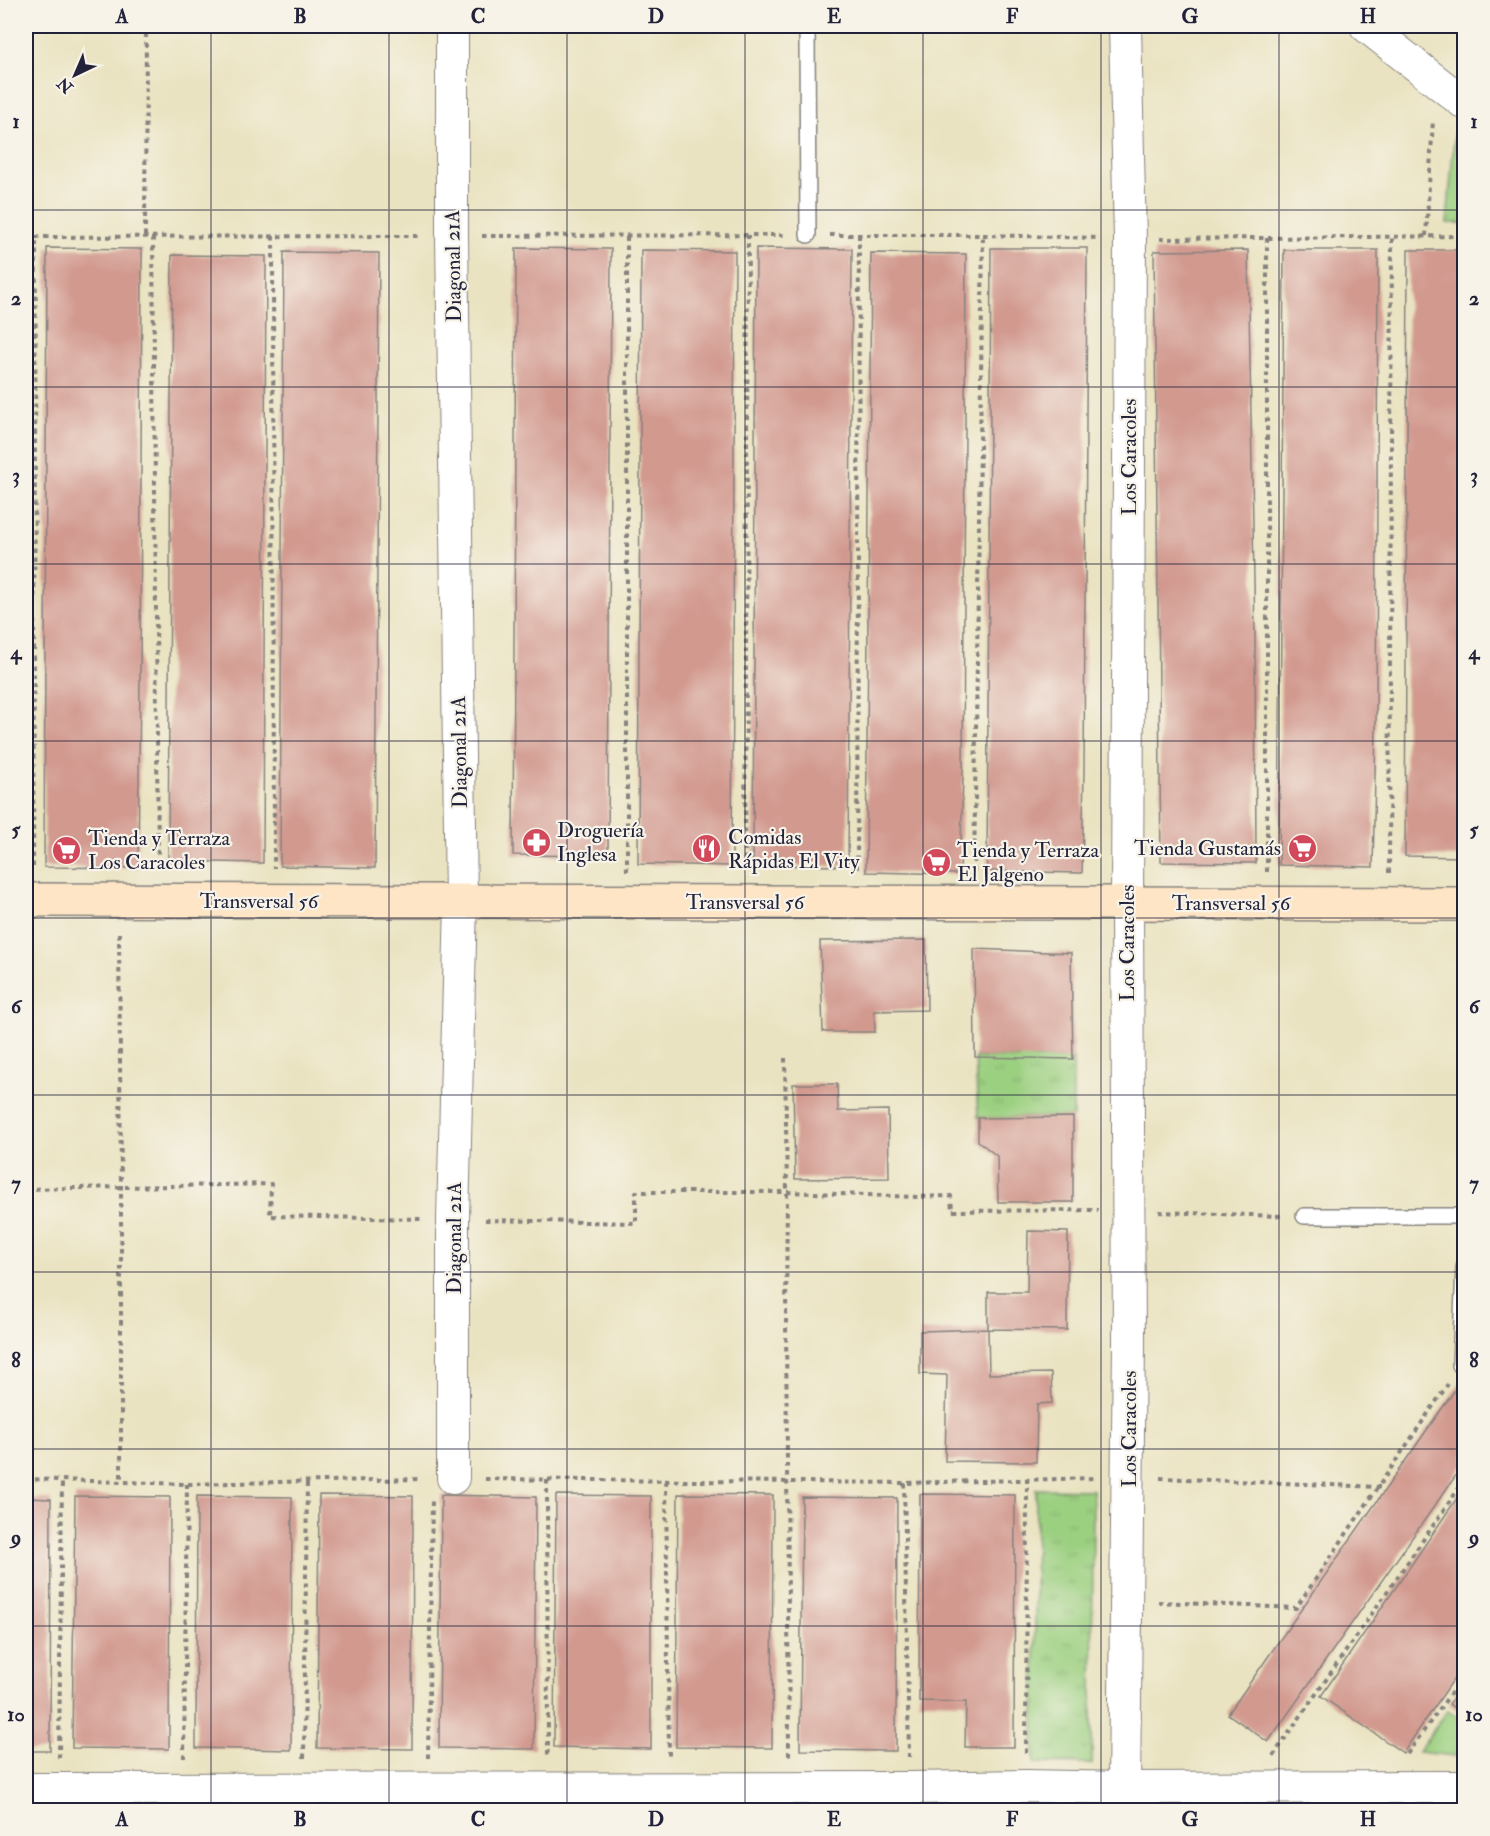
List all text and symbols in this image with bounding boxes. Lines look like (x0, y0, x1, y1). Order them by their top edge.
text: A (115, 4, 129, 29)
text: B (293, 4, 307, 29)
text: C (471, 4, 485, 29)
text: D (648, 4, 664, 29)
text: E (827, 4, 842, 29)
text: F (1006, 4, 1019, 29)
text: G (1182, 4, 1199, 29)
text: H (1360, 4, 1376, 29)
north arrow (45, 45, 105, 105)
text: N (53, 72, 78, 98)
text: 1 (12, 109, 20, 134)
text: 1 (1470, 109, 1478, 134)
street label: Diagonal 21A (439, 209, 468, 322)
text: 2 (11, 286, 21, 311)
text: 2 (1469, 286, 1479, 311)
street label: Los Caracoles (1116, 398, 1143, 516)
text: 3 (12, 463, 20, 488)
text: 3 (1470, 463, 1478, 488)
text: 4 (10, 640, 23, 665)
text: 4 (1468, 640, 1481, 665)
street label: Diagonal 21A (445, 695, 474, 808)
text: 5 (12, 817, 22, 842)
place label: Droguería Inglesa (557, 817, 645, 868)
text: 5 (1470, 817, 1480, 842)
place label: Comidas Rápidas El Vity (728, 824, 860, 875)
place label: Tienda y Terraza Los Caracoles (88, 825, 231, 876)
pharmacy icon: Droguería Inglesa (520, 826, 552, 858)
supermarket icon: Tienda Gustamás (1286, 832, 1318, 864)
restaurant icon: Comidas Rápidas El Vity (691, 833, 723, 865)
supermarket icon: Tienda y Terraza Los Caracoles (51, 834, 83, 866)
place label: Tienda Gustamás (1134, 835, 1281, 862)
place label: Tienda y Terraza El Jalgeno (957, 837, 1100, 888)
supermarket icon: Tienda y Terraza El Jalgeno (920, 846, 952, 878)
street label: Los Caracoles (1114, 884, 1141, 1002)
street label: Transversal 56 (200, 888, 320, 915)
street label: Transversal 56 (686, 889, 806, 916)
street label: Transversal 56 (1172, 890, 1292, 917)
text: 6 (11, 994, 23, 1019)
text: 6 (1469, 994, 1481, 1019)
text: 7 (11, 1171, 21, 1196)
text: 7 (1469, 1171, 1479, 1196)
street label: Diagonal 21A (441, 1182, 468, 1294)
text: 8 (11, 1348, 21, 1373)
text: 8 (1469, 1348, 1479, 1373)
street label: Los Caracoles (1116, 1370, 1143, 1488)
text: 9 (9, 1525, 21, 1550)
text: 9 (1467, 1525, 1479, 1550)
text: 10 (7, 1702, 25, 1727)
text: 10 (1465, 1702, 1483, 1727)
text: A (115, 1807, 129, 1832)
text: B (293, 1807, 307, 1832)
text: C (471, 1807, 485, 1832)
text: D (648, 1807, 664, 1832)
text: E (827, 1807, 842, 1832)
text: F (1006, 1807, 1019, 1832)
text: G (1182, 1807, 1199, 1832)
text: H (1360, 1807, 1376, 1832)

